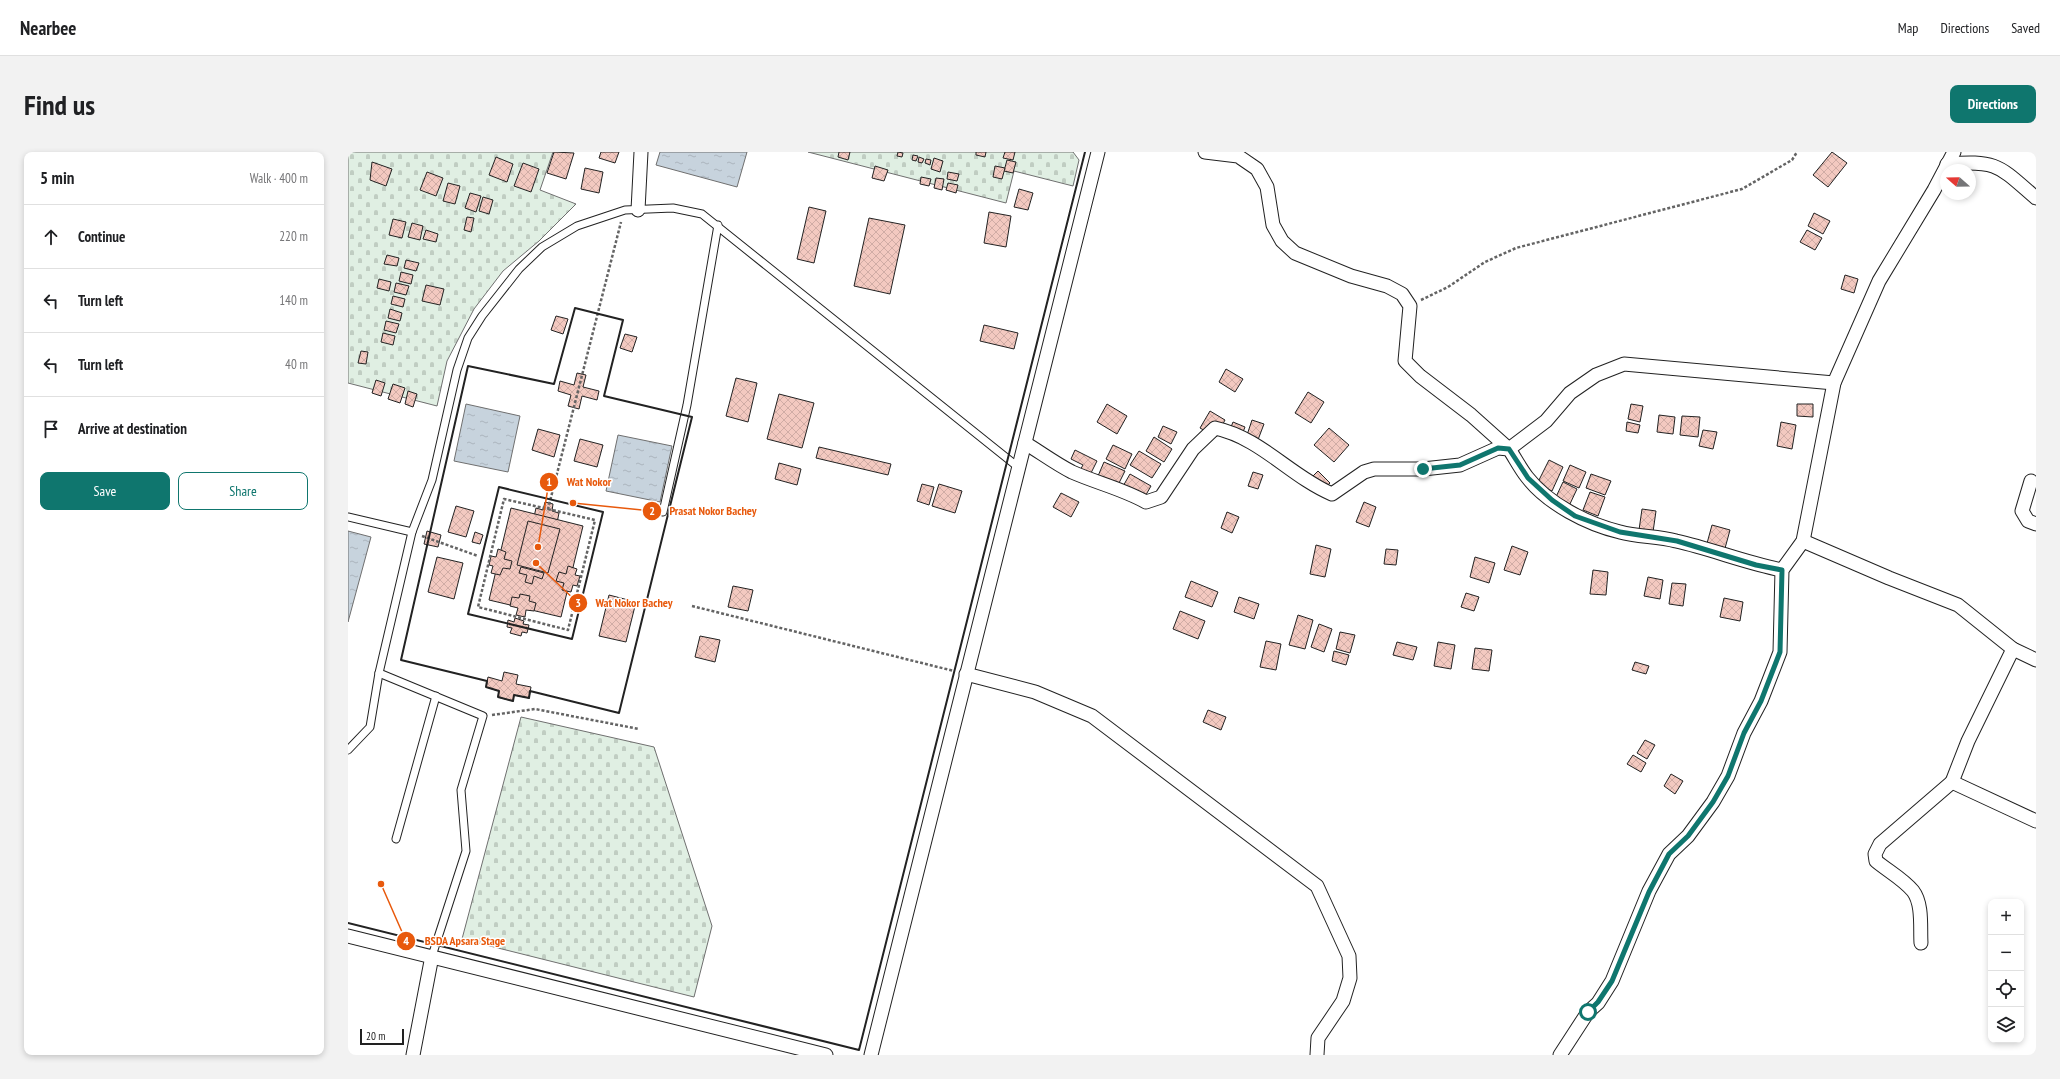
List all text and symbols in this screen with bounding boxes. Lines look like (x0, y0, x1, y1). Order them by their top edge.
text: Nearbee (20, 16, 77, 40)
text: Map (1898, 19, 1918, 37)
text: Directions (1940, 19, 1989, 37)
text: Saved (2011, 19, 2040, 37)
button: Directions (1950, 85, 2036, 123)
text: Find us (24, 86, 95, 123)
north arrow (1940, 164, 1976, 200)
text: 5 min (40, 167, 74, 189)
text: Walk · 400 m (250, 170, 308, 187)
icon: ahead (40, 226, 62, 248)
text: Continue (78, 227, 125, 246)
text: 220 m (279, 228, 308, 245)
icon: left (40, 290, 62, 312)
text: Turn left (78, 291, 123, 310)
text: 140 m (279, 292, 308, 309)
icon: left (40, 354, 62, 376)
text: Turn left (78, 355, 123, 374)
text: 40 m (285, 356, 308, 373)
icon: arrive (40, 418, 62, 440)
text: Arrive at destination (78, 419, 187, 438)
route end (1414, 460, 1432, 478)
callout: Wat Nokor (539, 470, 619, 494)
button: Save (40, 472, 170, 510)
button: Share (178, 472, 308, 510)
text: 1 (546, 474, 552, 489)
text: Wat Nokor (566, 474, 612, 489)
callout: Prasat Nokor Bachey (642, 499, 765, 523)
text: 2 (649, 503, 655, 518)
text: Prasat Nokor Bachey (669, 503, 757, 518)
callout: Wat Nokor Bachey (568, 591, 681, 615)
text: 3 (575, 595, 581, 610)
text: Wat Nokor Bachey (594, 595, 673, 610)
map controls (1988, 899, 2024, 1043)
button: + (1988, 899, 2024, 935)
callout: BSDA Apsara Stage (396, 929, 514, 953)
text: 4 (403, 933, 409, 948)
text: BSDA Apsara Stage (425, 933, 505, 948)
button: − (1988, 935, 2024, 971)
button: locate (1988, 971, 2024, 1007)
route start (1579, 1003, 1597, 1021)
button: layers (1988, 1007, 2024, 1043)
scale bar (360, 1027, 404, 1046)
text: 20 m (366, 1029, 385, 1043)

